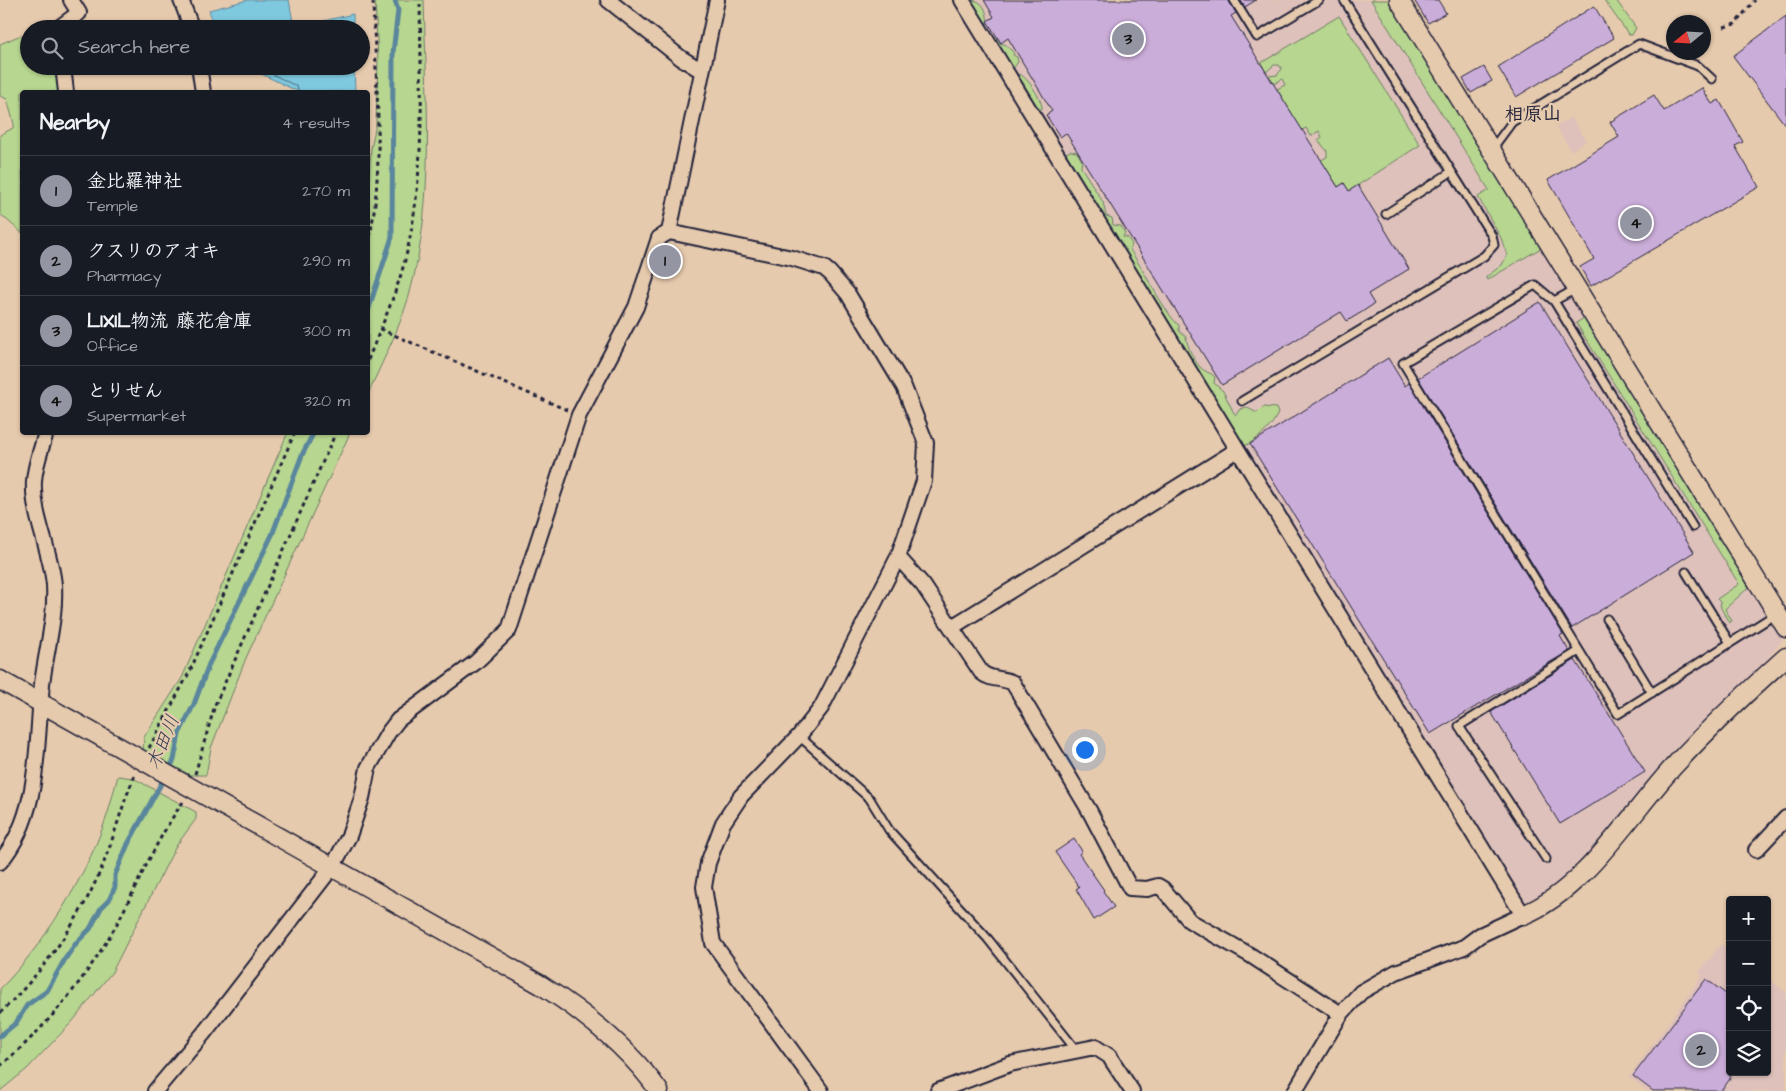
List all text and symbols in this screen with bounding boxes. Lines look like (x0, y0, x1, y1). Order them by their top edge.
north arrow (1666, 15, 1711, 60)
search box (20, 20, 370, 75)
pin: 3 (1112, 20, 1144, 58)
icon: search (38, 34, 66, 62)
text: Search here (78, 34, 190, 61)
district label: 相原山 (1504, 101, 1562, 128)
text: Nearby (40, 108, 110, 137)
text: 4 results (282, 112, 350, 134)
text: 金比羅神社 (87, 168, 182, 195)
text: 1 (55, 180, 57, 202)
text: 270 m (302, 180, 350, 202)
text: Temple (87, 195, 138, 217)
pin: 4 (1620, 204, 1652, 242)
text: クスリのアオキ (87, 238, 220, 265)
pin: 1 (649, 242, 681, 280)
text: 2 (51, 250, 61, 272)
text: 290 m (303, 250, 350, 272)
text: Pharmacy (87, 265, 162, 287)
text: LIXIL物流 藤花倉庫 (87, 308, 252, 335)
text: 3 (52, 320, 60, 342)
text: 300 m (303, 320, 350, 342)
text: Office (87, 335, 138, 357)
text: とりせん (87, 378, 163, 405)
text: 4 (51, 390, 61, 412)
text: 320 m (304, 390, 350, 412)
text: Supermarket (87, 405, 186, 427)
water label: 木田川 (140, 711, 187, 774)
your location (1072, 737, 1098, 763)
map controls (1726, 896, 1771, 1076)
button: + (1726, 896, 1771, 941)
button: − (1726, 941, 1771, 986)
button: locate (1726, 986, 1771, 1031)
pin: 2 (1685, 1031, 1717, 1069)
button: layers (1726, 1031, 1771, 1076)

